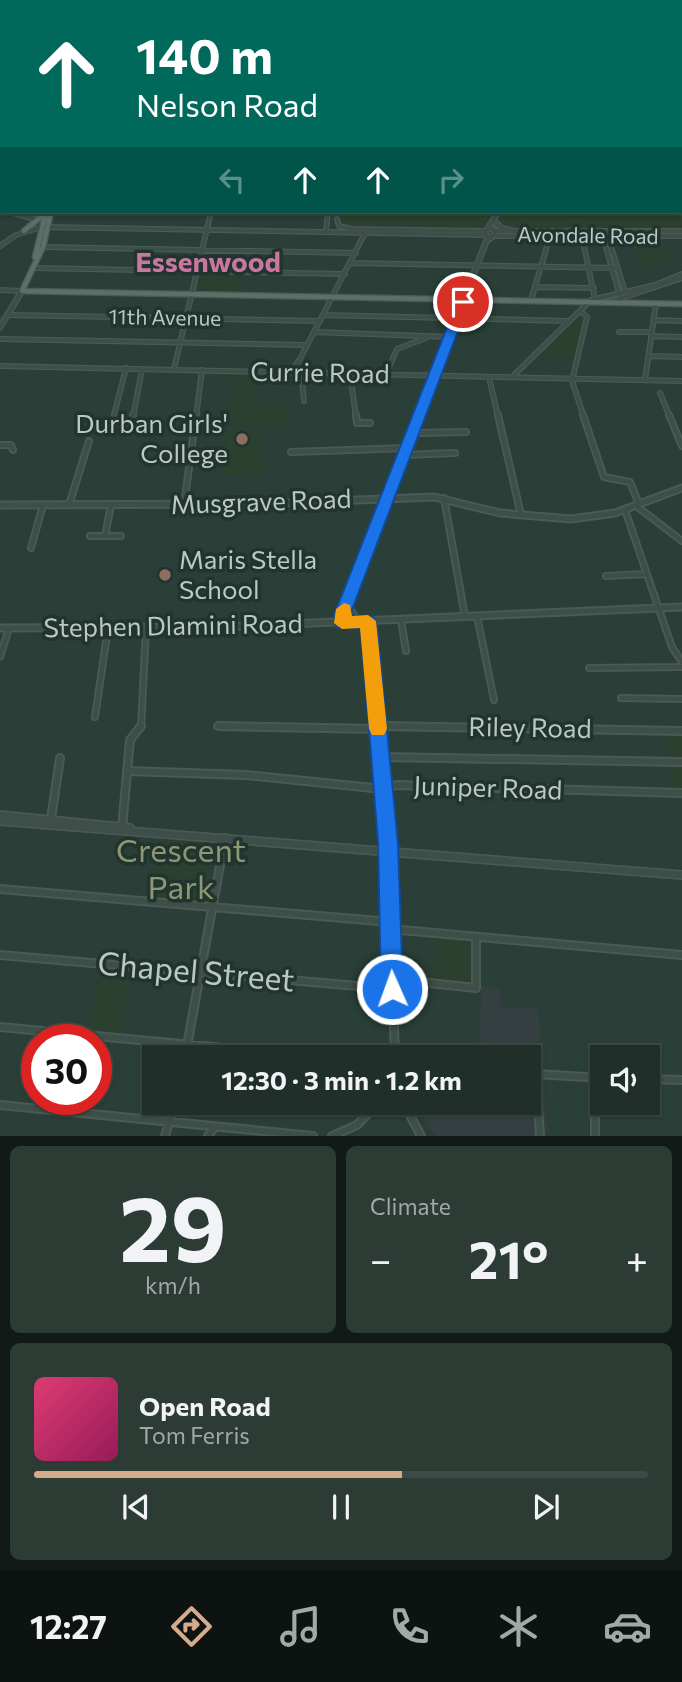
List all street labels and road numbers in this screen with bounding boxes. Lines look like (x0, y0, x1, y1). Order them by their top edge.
street label: Avondale Road (517, 221, 659, 248)
street label: 11th Avenue (109, 303, 222, 330)
street label: Currie Road (250, 355, 390, 388)
street label: Musgrave Road (170, 482, 352, 519)
street label: Stephen Dlamini Road (43, 607, 303, 642)
street label: Riley Road (468, 710, 592, 743)
street label: Juniper Road (413, 768, 563, 805)
street label: Chapel Street (96, 941, 296, 999)

